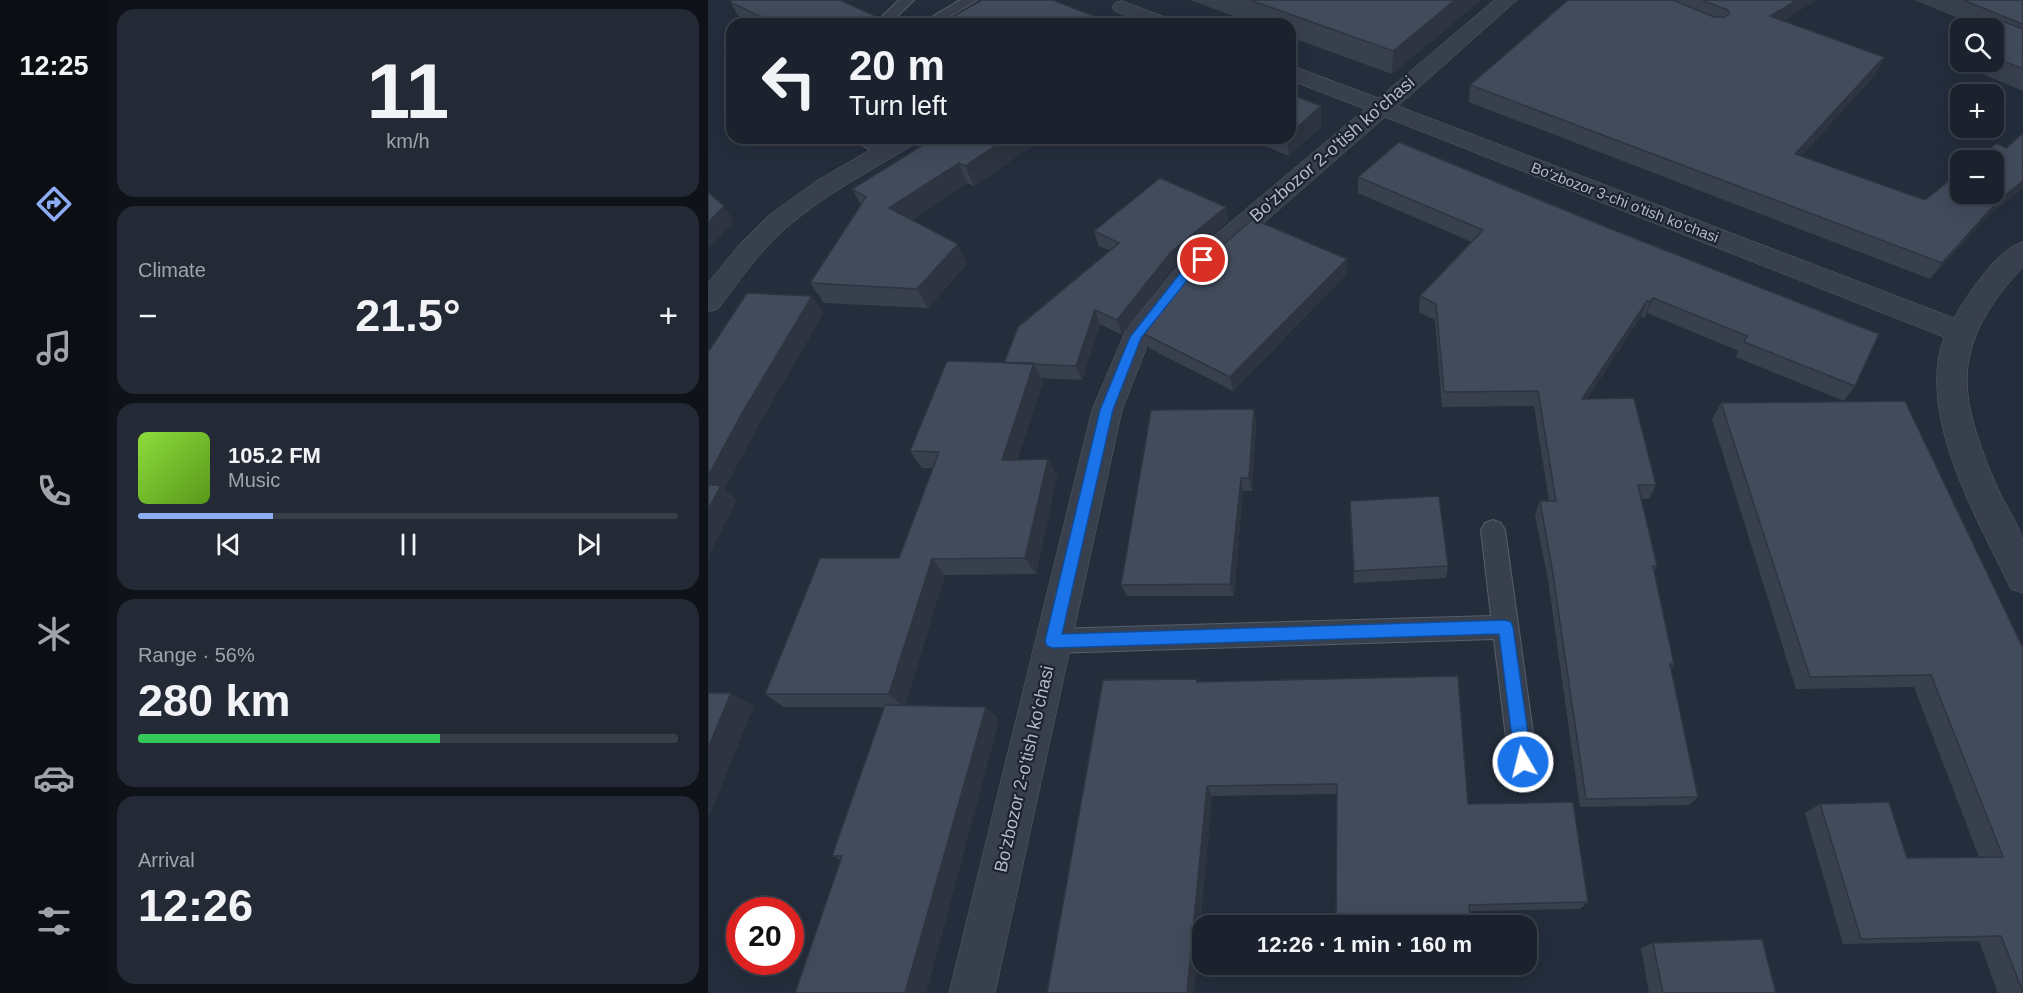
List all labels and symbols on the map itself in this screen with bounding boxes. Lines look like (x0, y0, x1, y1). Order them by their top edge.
street label: Bo'zbozor 2-o'tish ko'chasi (1246, 72, 1418, 226)
street label: Bo'zbozor 3-chi o'tish ko'chasi (1529, 158, 1721, 246)
pin (1177, 234, 1228, 285)
street label: Bo'zbozor 2-o'tish ko'chasi (990, 664, 1058, 874)
position arrow (1491, 730, 1555, 794)
speed limit sign: 20 (726, 897, 804, 975)

